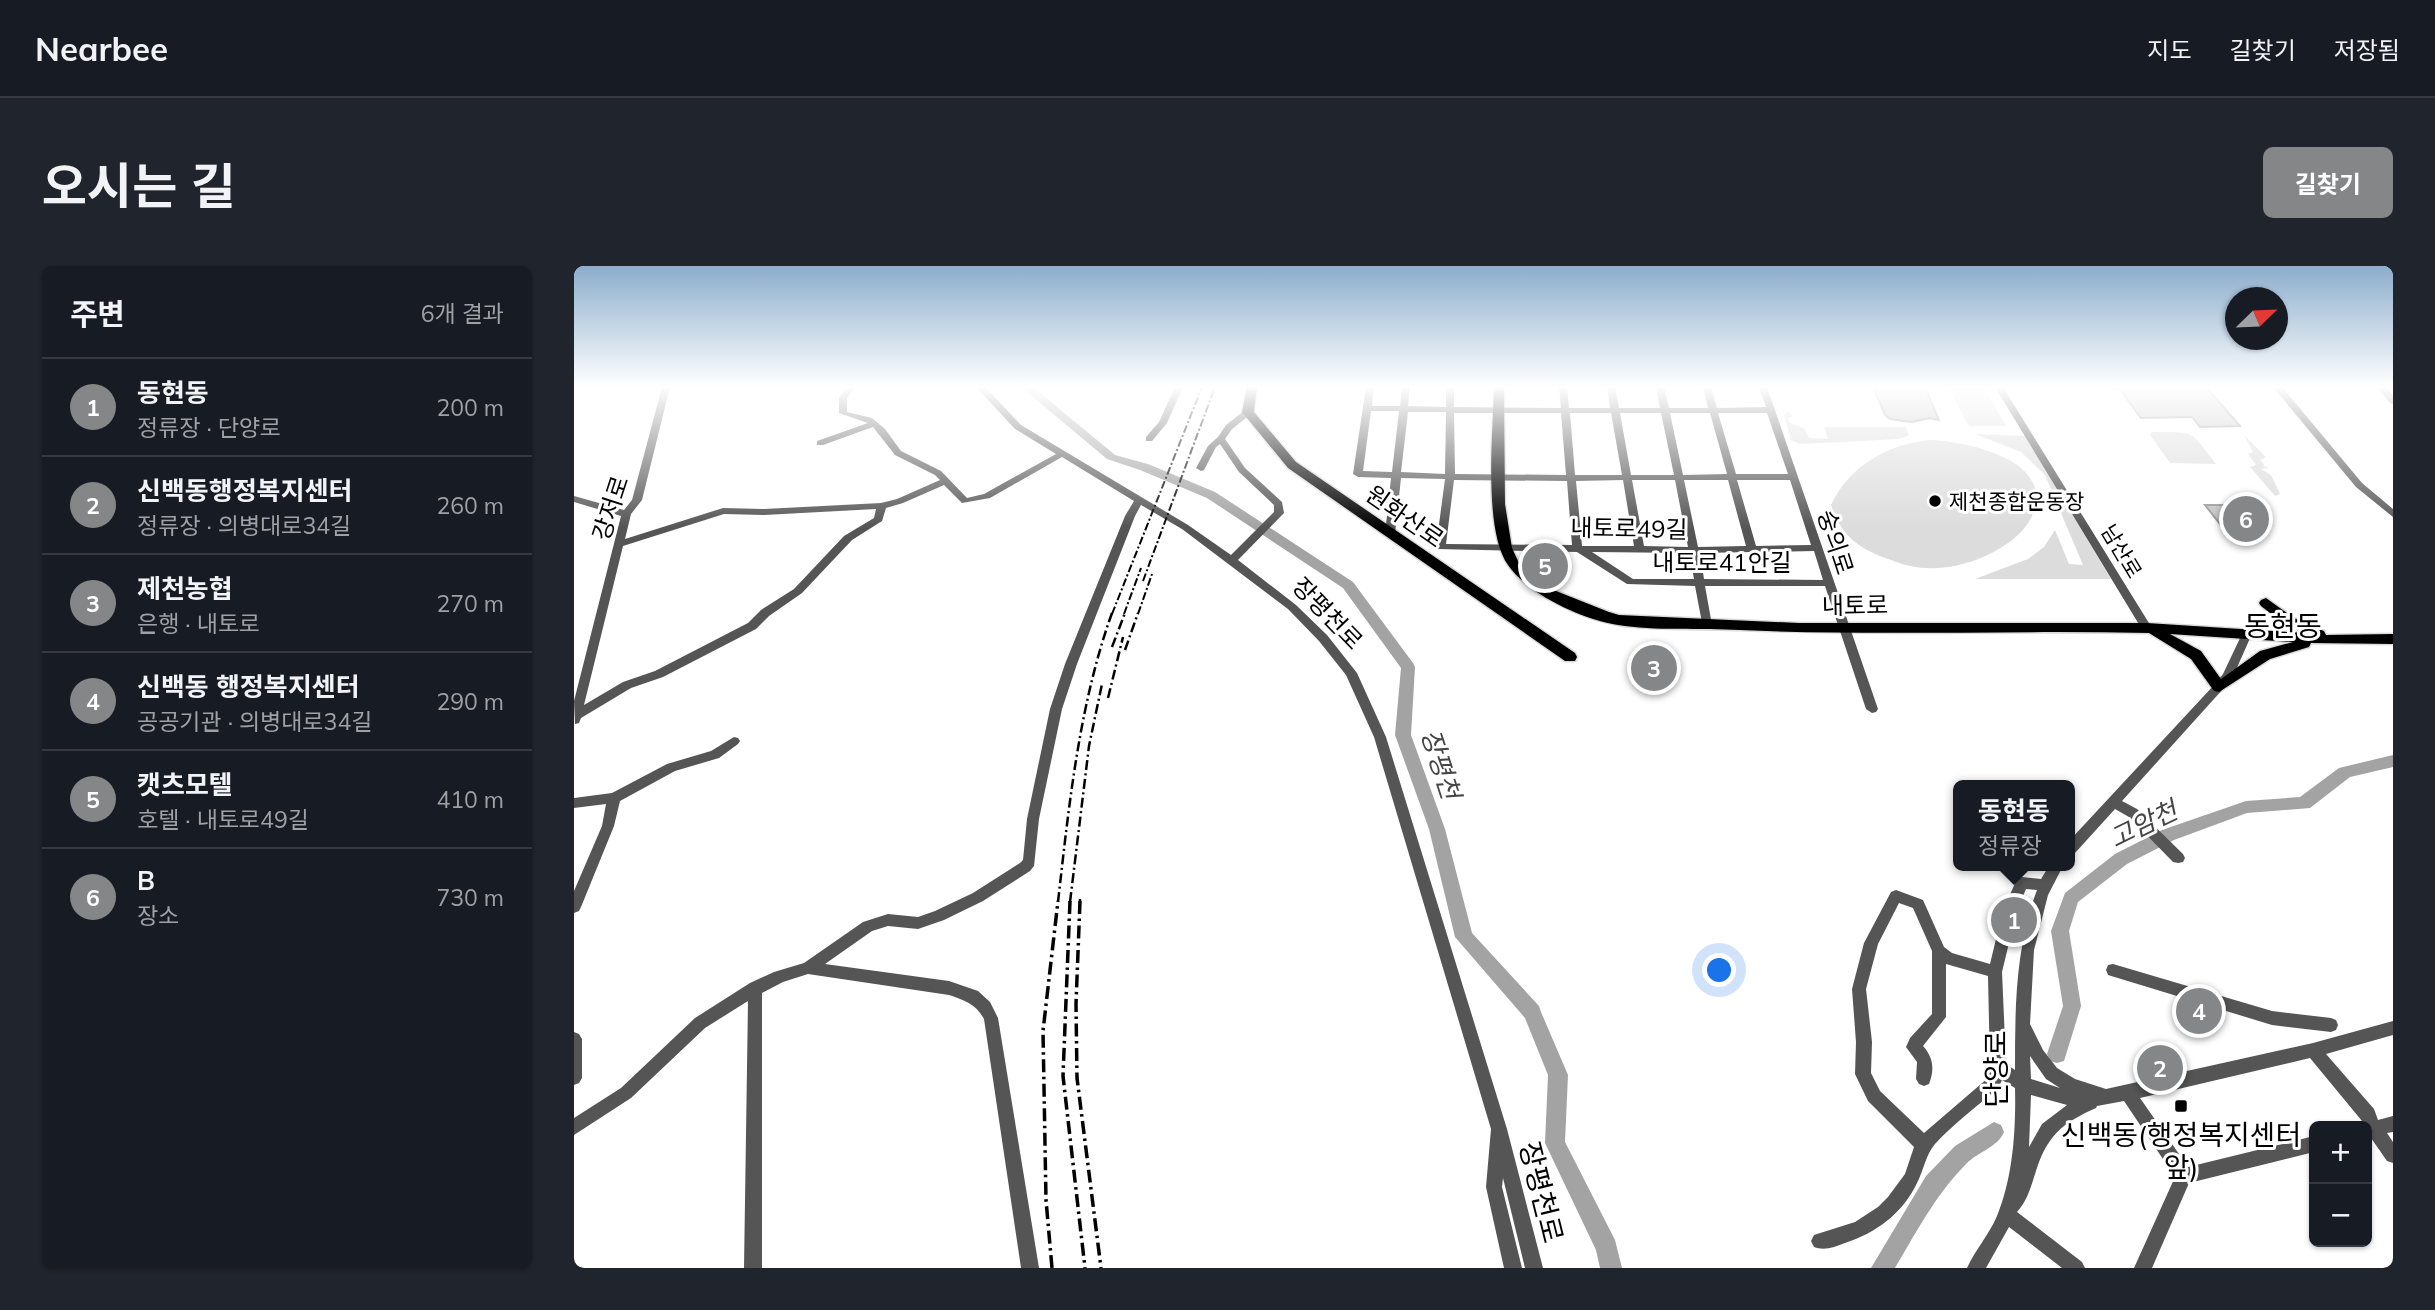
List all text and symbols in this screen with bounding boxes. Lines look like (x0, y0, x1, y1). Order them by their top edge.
text: Nearbee (35, 28, 168, 69)
text: 지도 (2147, 35, 2192, 65)
text: 길찾기 (2230, 35, 2296, 65)
text: 저장됨 (2334, 35, 2400, 65)
button: 길찾기 (2263, 147, 2393, 218)
text: 오시는 길 (42, 155, 236, 216)
north arrow (2225, 287, 2288, 350)
text: 주변 (70, 295, 125, 333)
text: 6개 결과 (421, 299, 504, 328)
text: 동현동 (137, 376, 209, 409)
text: 1 (86, 393, 100, 422)
text: 200 m (436, 393, 504, 422)
text: 정류장 · 단양로 (137, 413, 281, 442)
street label: 강저로 (585, 472, 635, 544)
text: 신백동행정복지센터 (137, 474, 352, 507)
street label: 원화산로 (1360, 478, 1450, 554)
place label: 제천종합운동장 (1949, 488, 2084, 514)
text: 2 (86, 491, 100, 520)
text: 260 m (436, 491, 504, 520)
marker: 제천종합운동장 (1927, 493, 1943, 509)
pin: 6 (2223, 493, 2269, 545)
street label: 숭의로 (1811, 506, 1861, 578)
text: 정류장 · 의병대로34길 (137, 511, 351, 540)
street label: 내토로49길 (1570, 512, 1688, 544)
street label: 남산로 (2096, 519, 2148, 583)
pin: 5 (1522, 540, 1568, 592)
street label: 내토로41안길 (1652, 547, 1792, 577)
street label: 장평천로 (1287, 571, 1369, 655)
text: 제천농협 (137, 572, 233, 605)
text: 3 (86, 589, 100, 618)
text: 270 m (436, 589, 504, 618)
street label: 내토로 (1822, 589, 1888, 621)
district label: 동현동 (2244, 608, 2322, 643)
text: 은행 · 내토로 (137, 609, 260, 638)
pin: 3 (1631, 642, 1677, 694)
text: 신백동 행정복지센터 (137, 670, 359, 703)
text: 4 (86, 687, 100, 716)
text: 290 m (436, 687, 504, 716)
text: 공공기관 · 의병대로34길 (137, 707, 372, 736)
water label: 장평천 (1414, 725, 1469, 806)
text: 캣츠모텔 (137, 768, 233, 801)
popup (1953, 780, 2075, 871)
text: 5 (86, 785, 100, 814)
text: 410 m (436, 785, 504, 814)
water label: 고암천 (2104, 792, 2185, 855)
text: 동현동 (1978, 794, 2050, 827)
text: 호텔 · 내토로49길 (137, 805, 309, 834)
text: 정류장 (1978, 831, 2042, 860)
text: B (137, 864, 155, 897)
text: 6 (86, 883, 100, 912)
text: 730 m (436, 883, 504, 912)
pin: 1 (1991, 894, 2037, 946)
text: 장소 (137, 901, 179, 930)
your location (1702, 953, 1736, 987)
pin: 4 (2176, 985, 2222, 1037)
street label: 단양로 (1978, 1030, 2013, 1108)
pin: 2 (2137, 1042, 2183, 1094)
marker: 신백동(행정복지센터 앞) (2173, 1098, 2189, 1114)
place label: 신백동(행정복지센터 앞) (2061, 1117, 2301, 1184)
map controls (2309, 1121, 2372, 1247)
button: + (2309, 1121, 2372, 1184)
street label: 장평천로 (1513, 1138, 1571, 1246)
button: − (2309, 1184, 2372, 1247)

